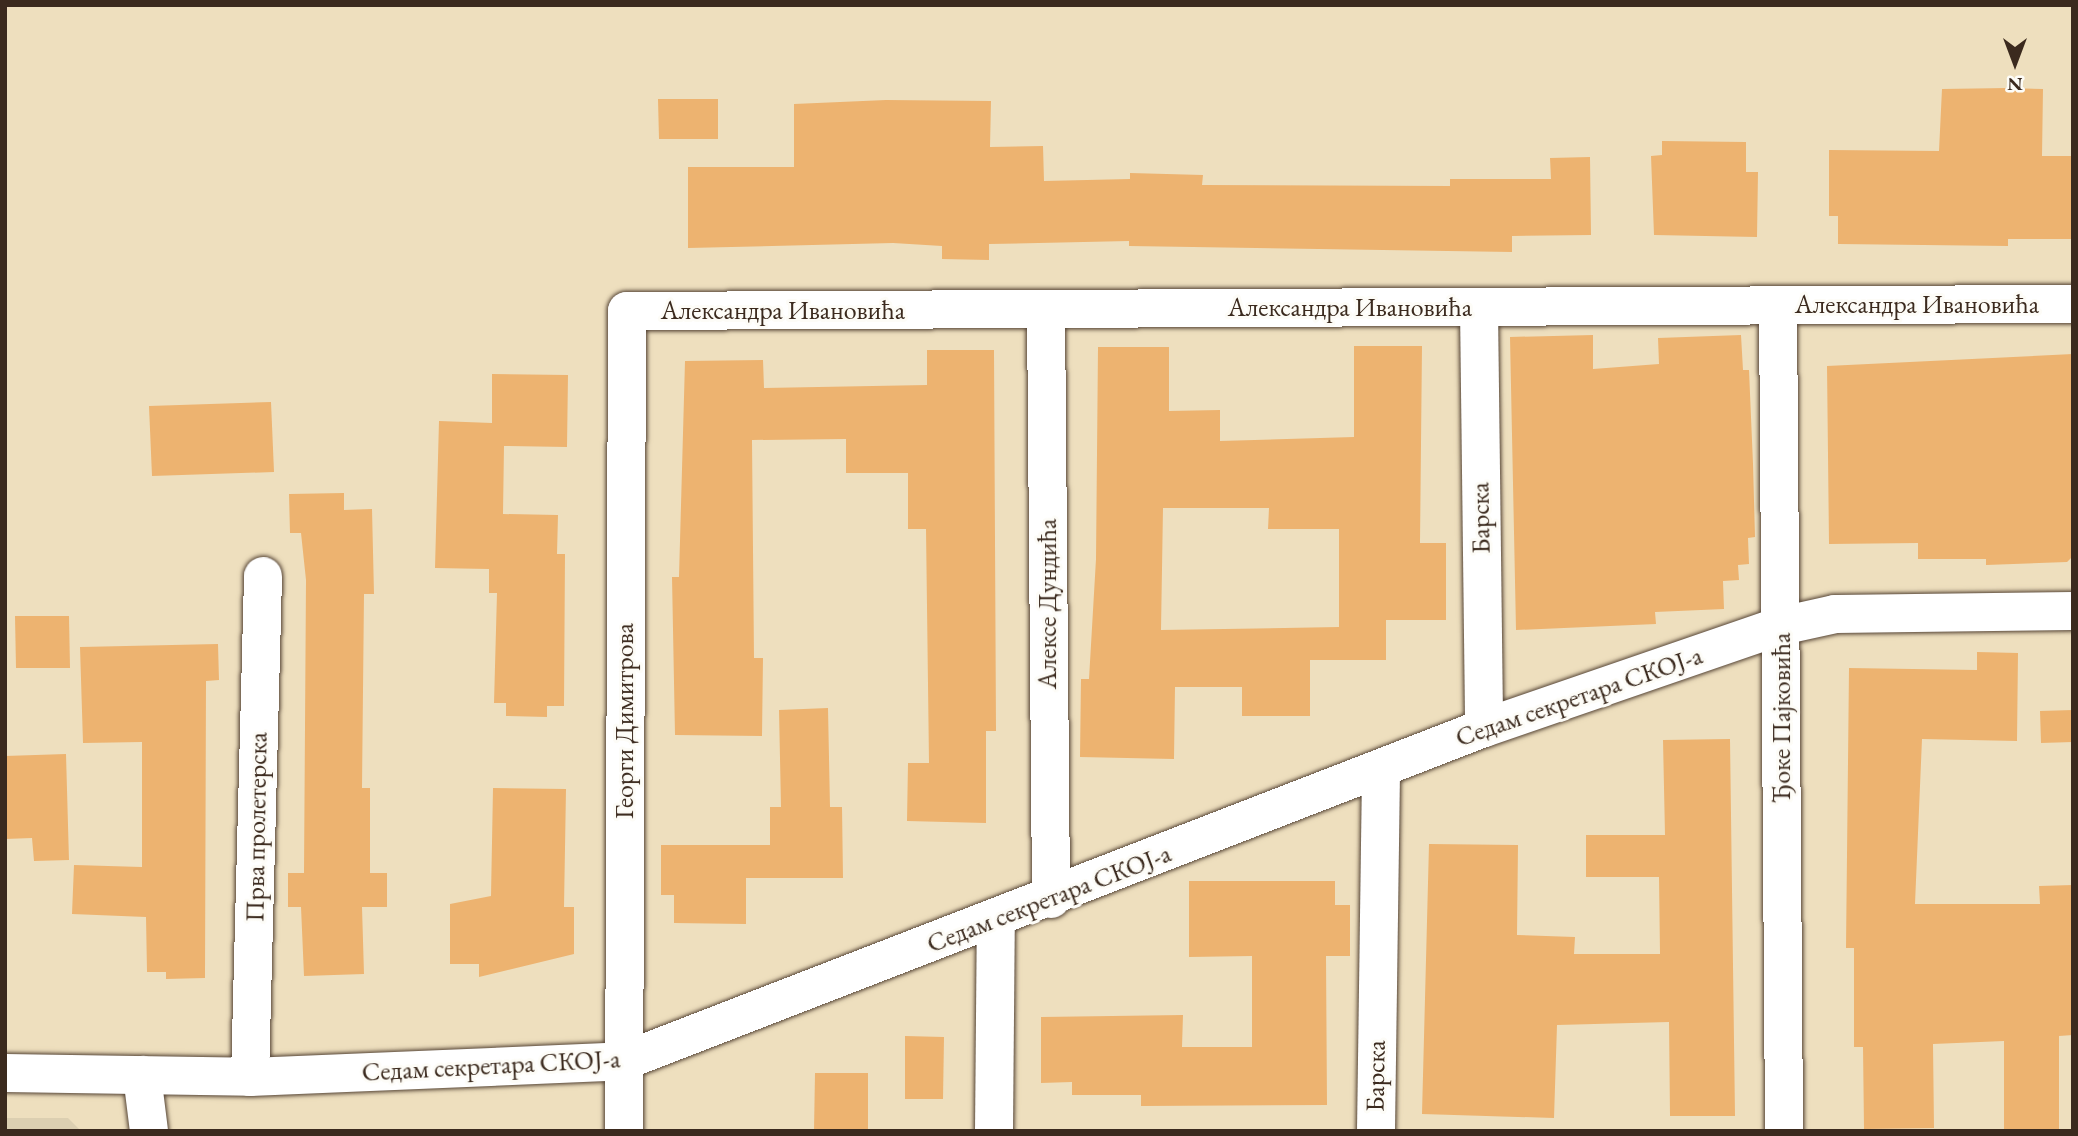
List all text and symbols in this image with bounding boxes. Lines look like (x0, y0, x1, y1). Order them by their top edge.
north arrow (1980, 28, 2050, 98)
text: N (2007, 72, 2023, 97)
street label: Александра Ивановића (1795, 289, 2039, 321)
street label: Александра Ивановића (1228, 292, 1472, 324)
street label: Александра Ивановића (661, 295, 905, 327)
street label: Барска (1465, 482, 1497, 554)
street label: Алексе Дундића (1032, 519, 1064, 689)
street label: Георги Димитрова (609, 623, 641, 819)
street label: Ђоке Пајковића (1766, 633, 1798, 803)
street label: Седам секретара СКОЈ-а (1452, 640, 1706, 754)
street label: Прва пролетерска (240, 732, 274, 922)
street label: Седам секретара СКОЈ-а (923, 838, 1175, 960)
street label: Барска (1360, 1040, 1392, 1112)
street label: Седам секретара СКОЈ-а (361, 1044, 621, 1088)

